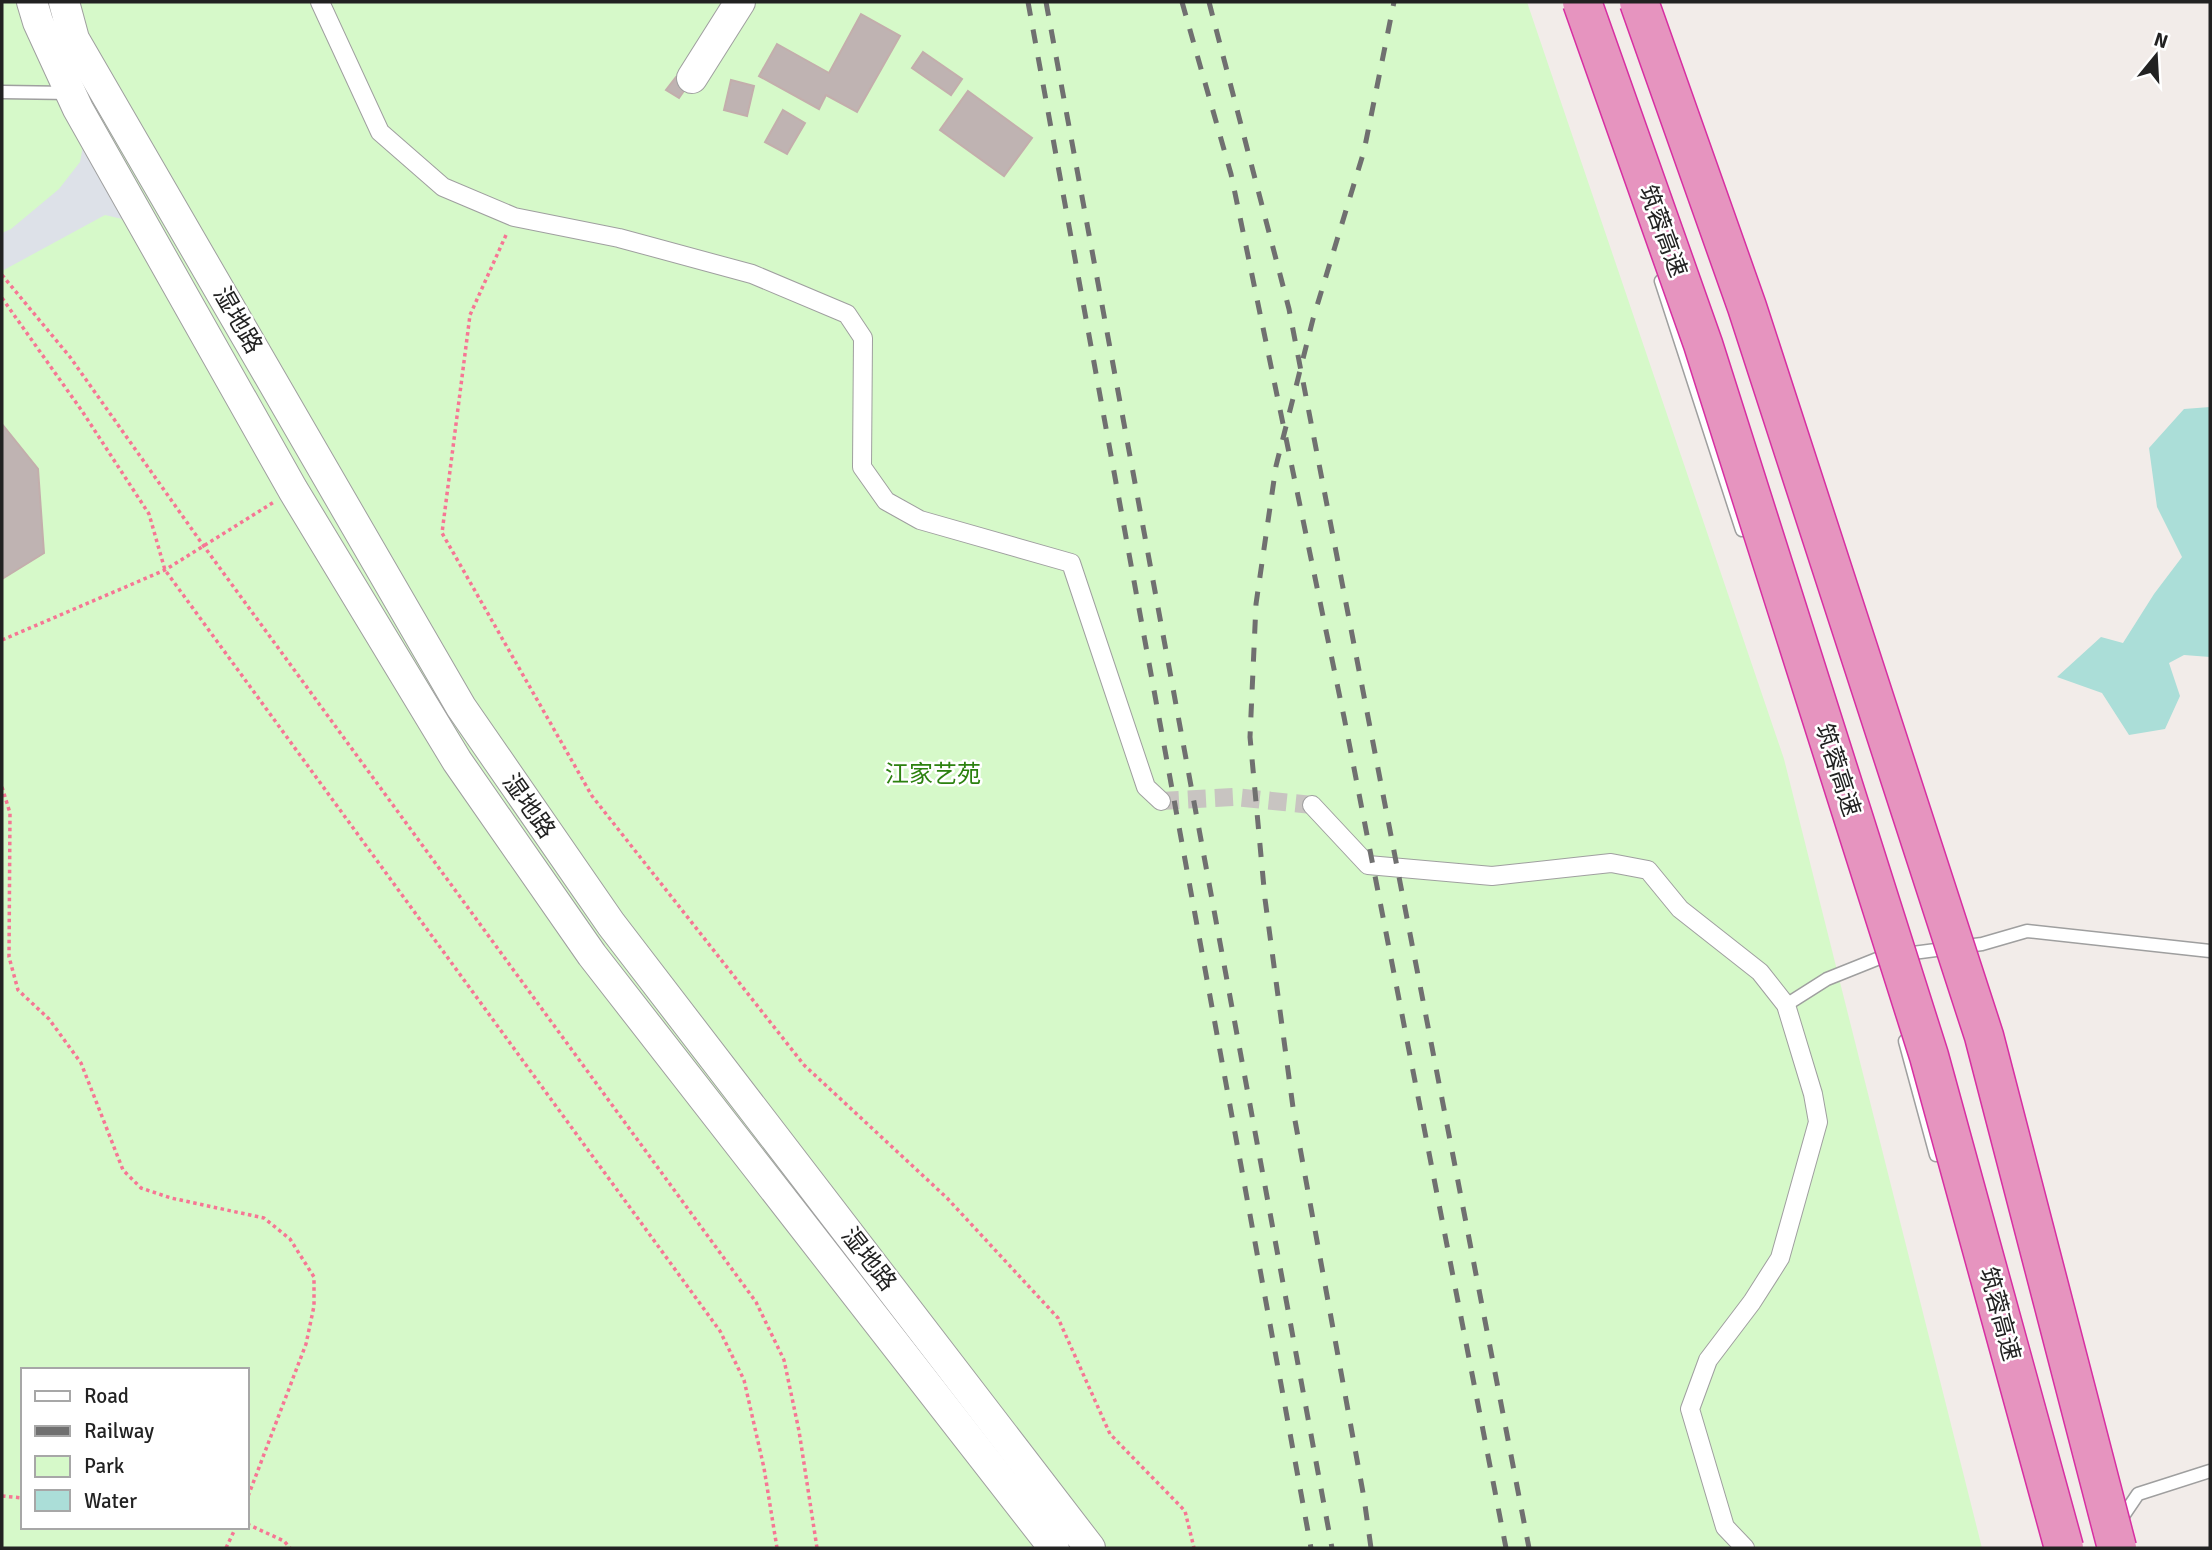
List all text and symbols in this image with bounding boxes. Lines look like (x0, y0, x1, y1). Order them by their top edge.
north arrow (2121, 21, 2191, 91)
text: N (2151, 27, 2171, 54)
street label: 筑蓉高速 (1632, 181, 1694, 281)
street label: 湿地路 (207, 281, 269, 359)
street label: 筑蓉高速 (1809, 720, 1867, 820)
park label: 江家艺苑 (885, 759, 981, 789)
street label: 湿地路 (496, 768, 562, 844)
street label: 湿地路 (835, 1221, 903, 1297)
street label: 筑蓉高速 (1973, 1264, 2027, 1364)
legend (21, 1368, 248, 1529)
text: Road (84, 1383, 129, 1409)
text: Railway (84, 1418, 154, 1444)
text: Park (84, 1453, 125, 1479)
text: Water (84, 1488, 137, 1514)

